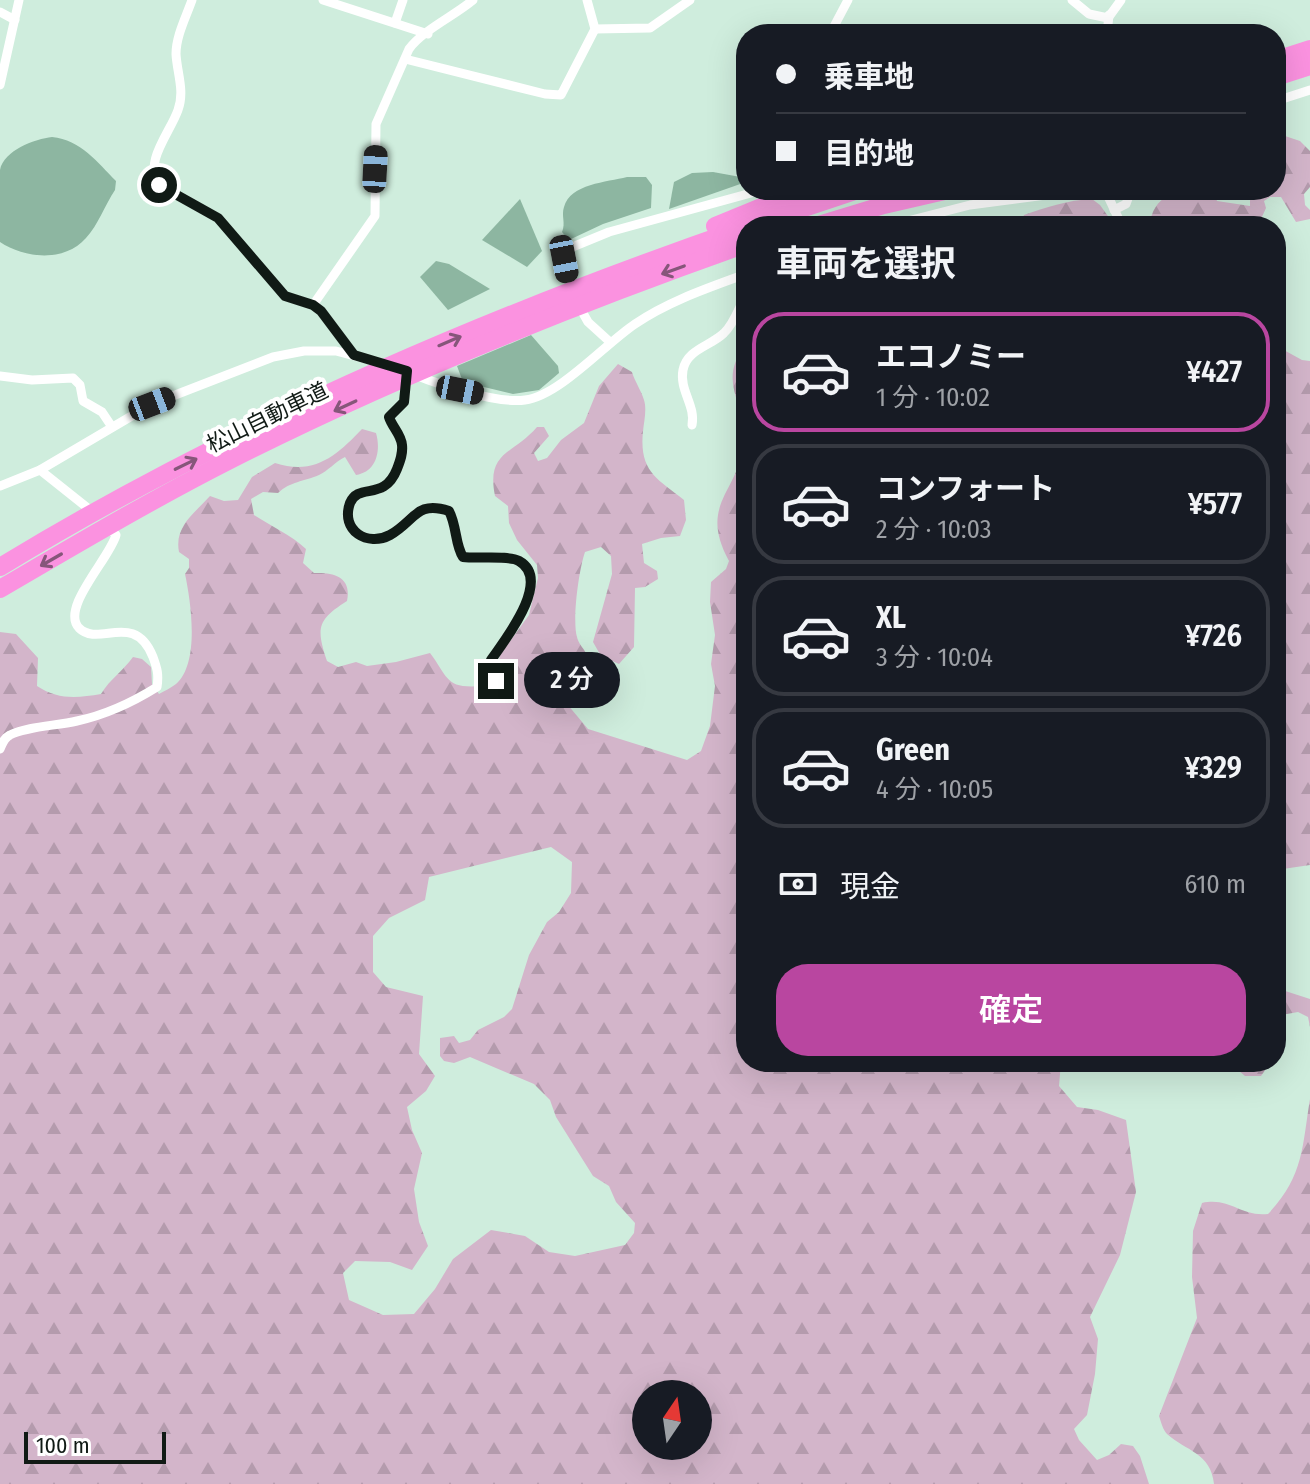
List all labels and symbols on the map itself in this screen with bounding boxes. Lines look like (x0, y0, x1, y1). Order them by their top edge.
car (362, 144, 388, 194)
route start (141, 167, 177, 203)
car (548, 233, 580, 285)
one-way arrow (660, 264, 685, 279)
one-way arrow (437, 332, 462, 347)
car (434, 374, 486, 406)
street label: 松山自動車道 (202, 376, 332, 459)
car (125, 384, 179, 424)
one-way arrow (334, 399, 358, 414)
one-way arrow (173, 456, 197, 471)
one-way arrow (39, 553, 63, 568)
callout: 2 分 (524, 653, 620, 709)
route end (478, 663, 514, 699)
north arrow (632, 1380, 712, 1460)
scale bar (24, 1428, 166, 1464)

